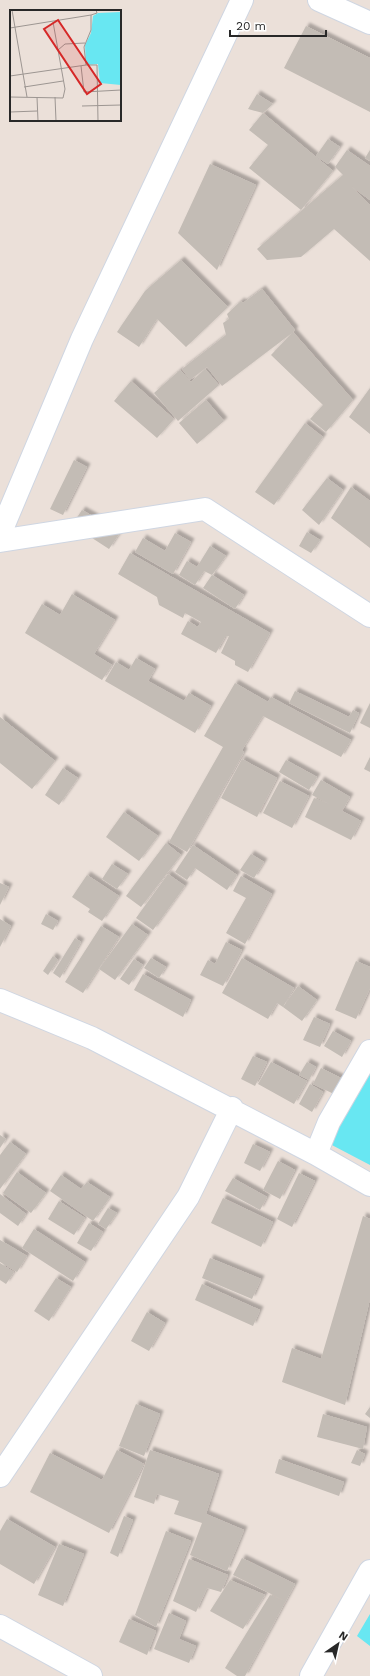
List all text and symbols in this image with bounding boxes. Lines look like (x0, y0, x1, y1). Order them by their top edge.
inset map (10, 10, 121, 121)
scale bar (230, 12, 326, 38)
text: 20 m (236, 19, 266, 33)
north arrow (318, 1624, 358, 1664)
text: N (336, 1628, 350, 1644)

